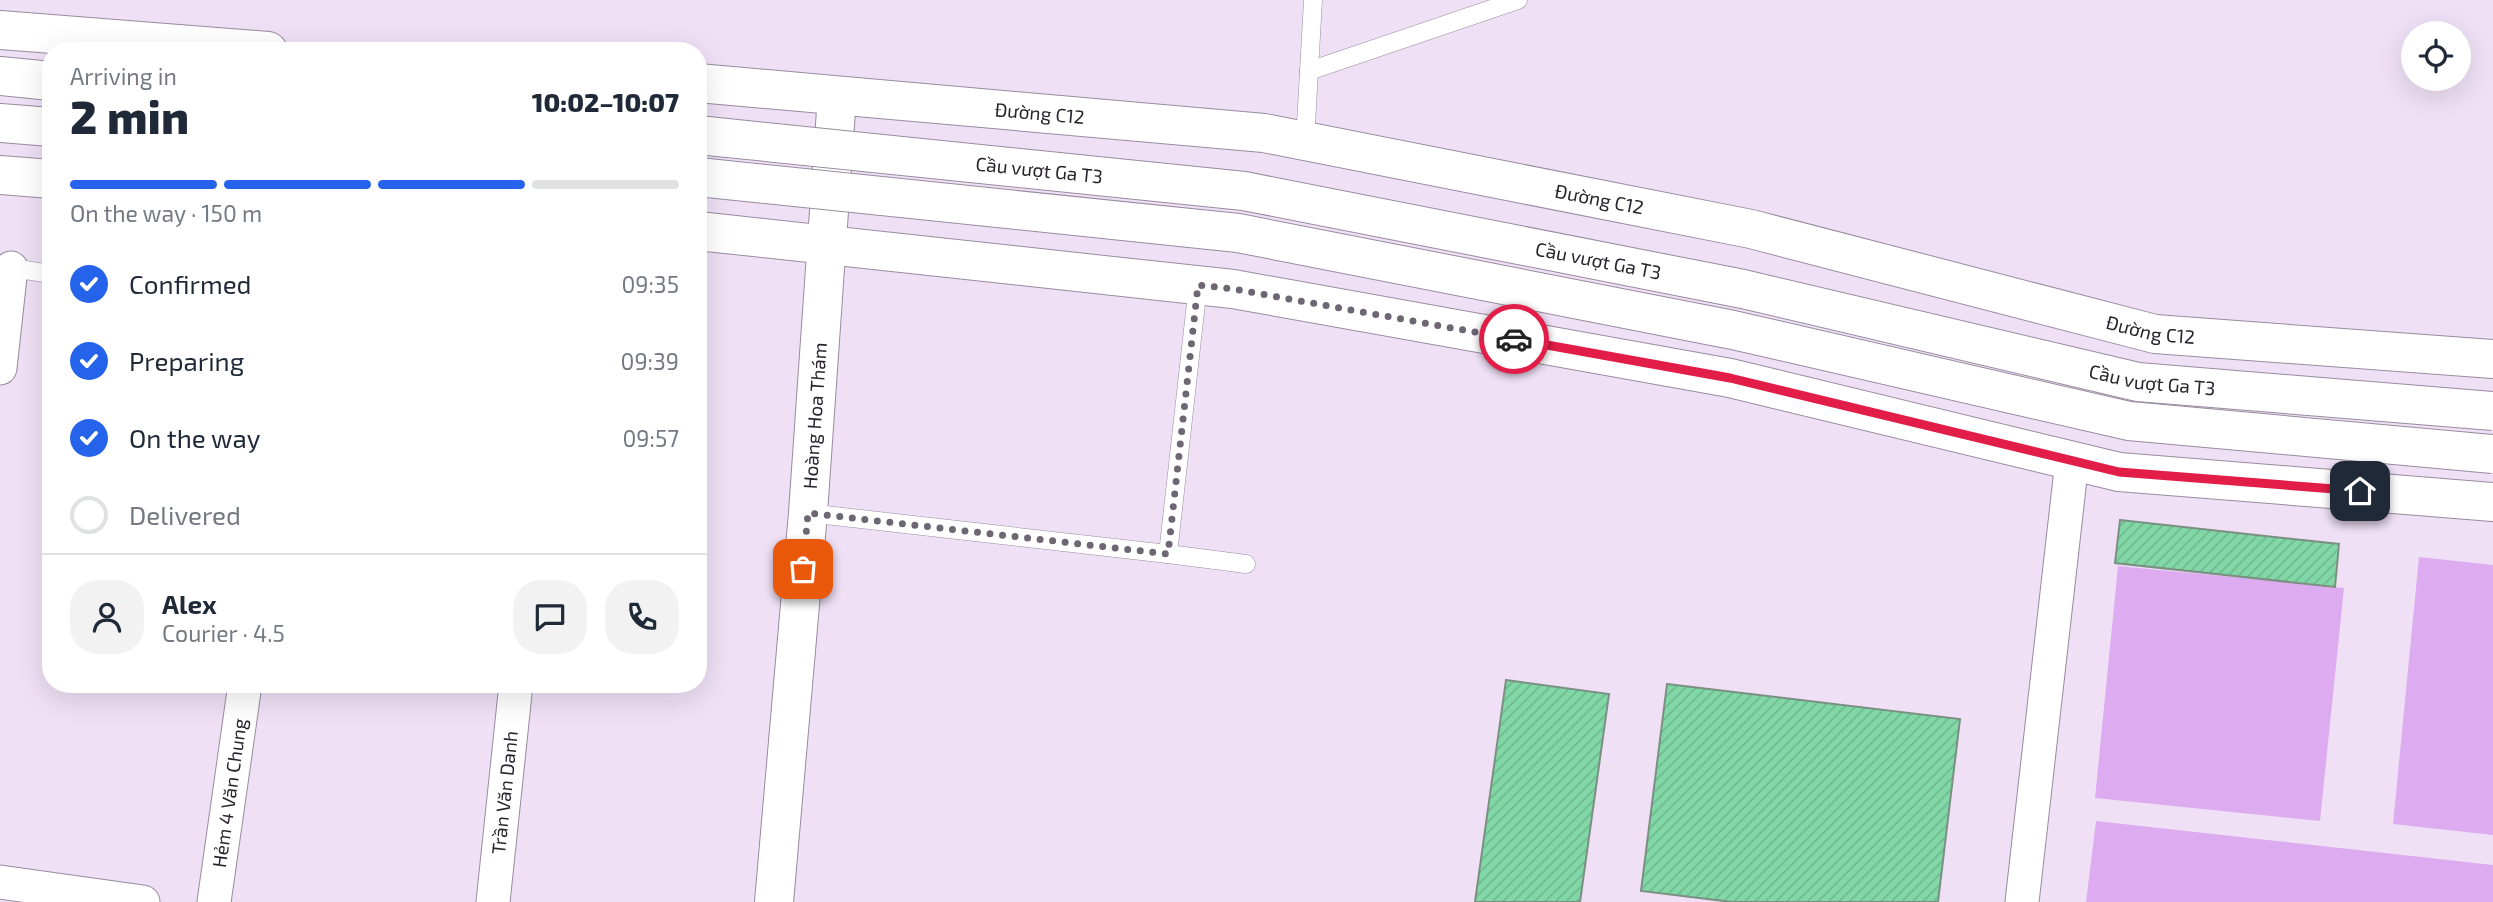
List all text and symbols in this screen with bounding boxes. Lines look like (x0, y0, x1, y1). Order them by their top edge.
map controls (2401, 21, 2471, 91)
button: locate (2401, 21, 2471, 91)
text: Arriving in (70, 62, 177, 90)
text: 10:02–10:07 (532, 86, 679, 117)
text: 2 min (70, 88, 189, 143)
street label: Đường C12 (994, 97, 1086, 128)
street label: Cầu vượt Ga T3 (975, 152, 1104, 187)
street label: Đường C12 (1553, 179, 1646, 219)
text: On the way · 150 m (70, 199, 262, 227)
street label: Cầu vượt Ga T3 (1534, 237, 1663, 284)
icon: check (70, 265, 108, 303)
text: Confirmed (129, 268, 252, 299)
text: 09:35 (621, 270, 679, 298)
courier (1479, 304, 1549, 374)
street label: Đường C12 (2104, 310, 2196, 348)
icon: car (1495, 320, 1533, 358)
icon: check (70, 342, 108, 380)
street label: Hoàng Hoa Thám (798, 342, 831, 490)
text: Preparing (129, 345, 244, 376)
text: 09:39 (621, 347, 679, 375)
street label: Cầu vượt Ga T3 (2087, 359, 2216, 399)
icon: check (70, 419, 108, 457)
text: On the way (129, 422, 260, 453)
text: 09:57 (622, 424, 679, 452)
pin (2330, 461, 2390, 521)
icon: home (2341, 472, 2379, 510)
text: Delivered (129, 499, 241, 530)
pin (773, 539, 833, 599)
icon: bag (784, 550, 822, 588)
button: person (70, 580, 144, 654)
button: chat (513, 580, 587, 654)
button: phone (605, 580, 679, 654)
text: Alex (162, 588, 217, 619)
text: Courier · 4.5 (162, 619, 285, 647)
street label: Hẻm 4 Văn Chung (207, 717, 251, 869)
street label: Trần Văn Danh (486, 730, 522, 855)

